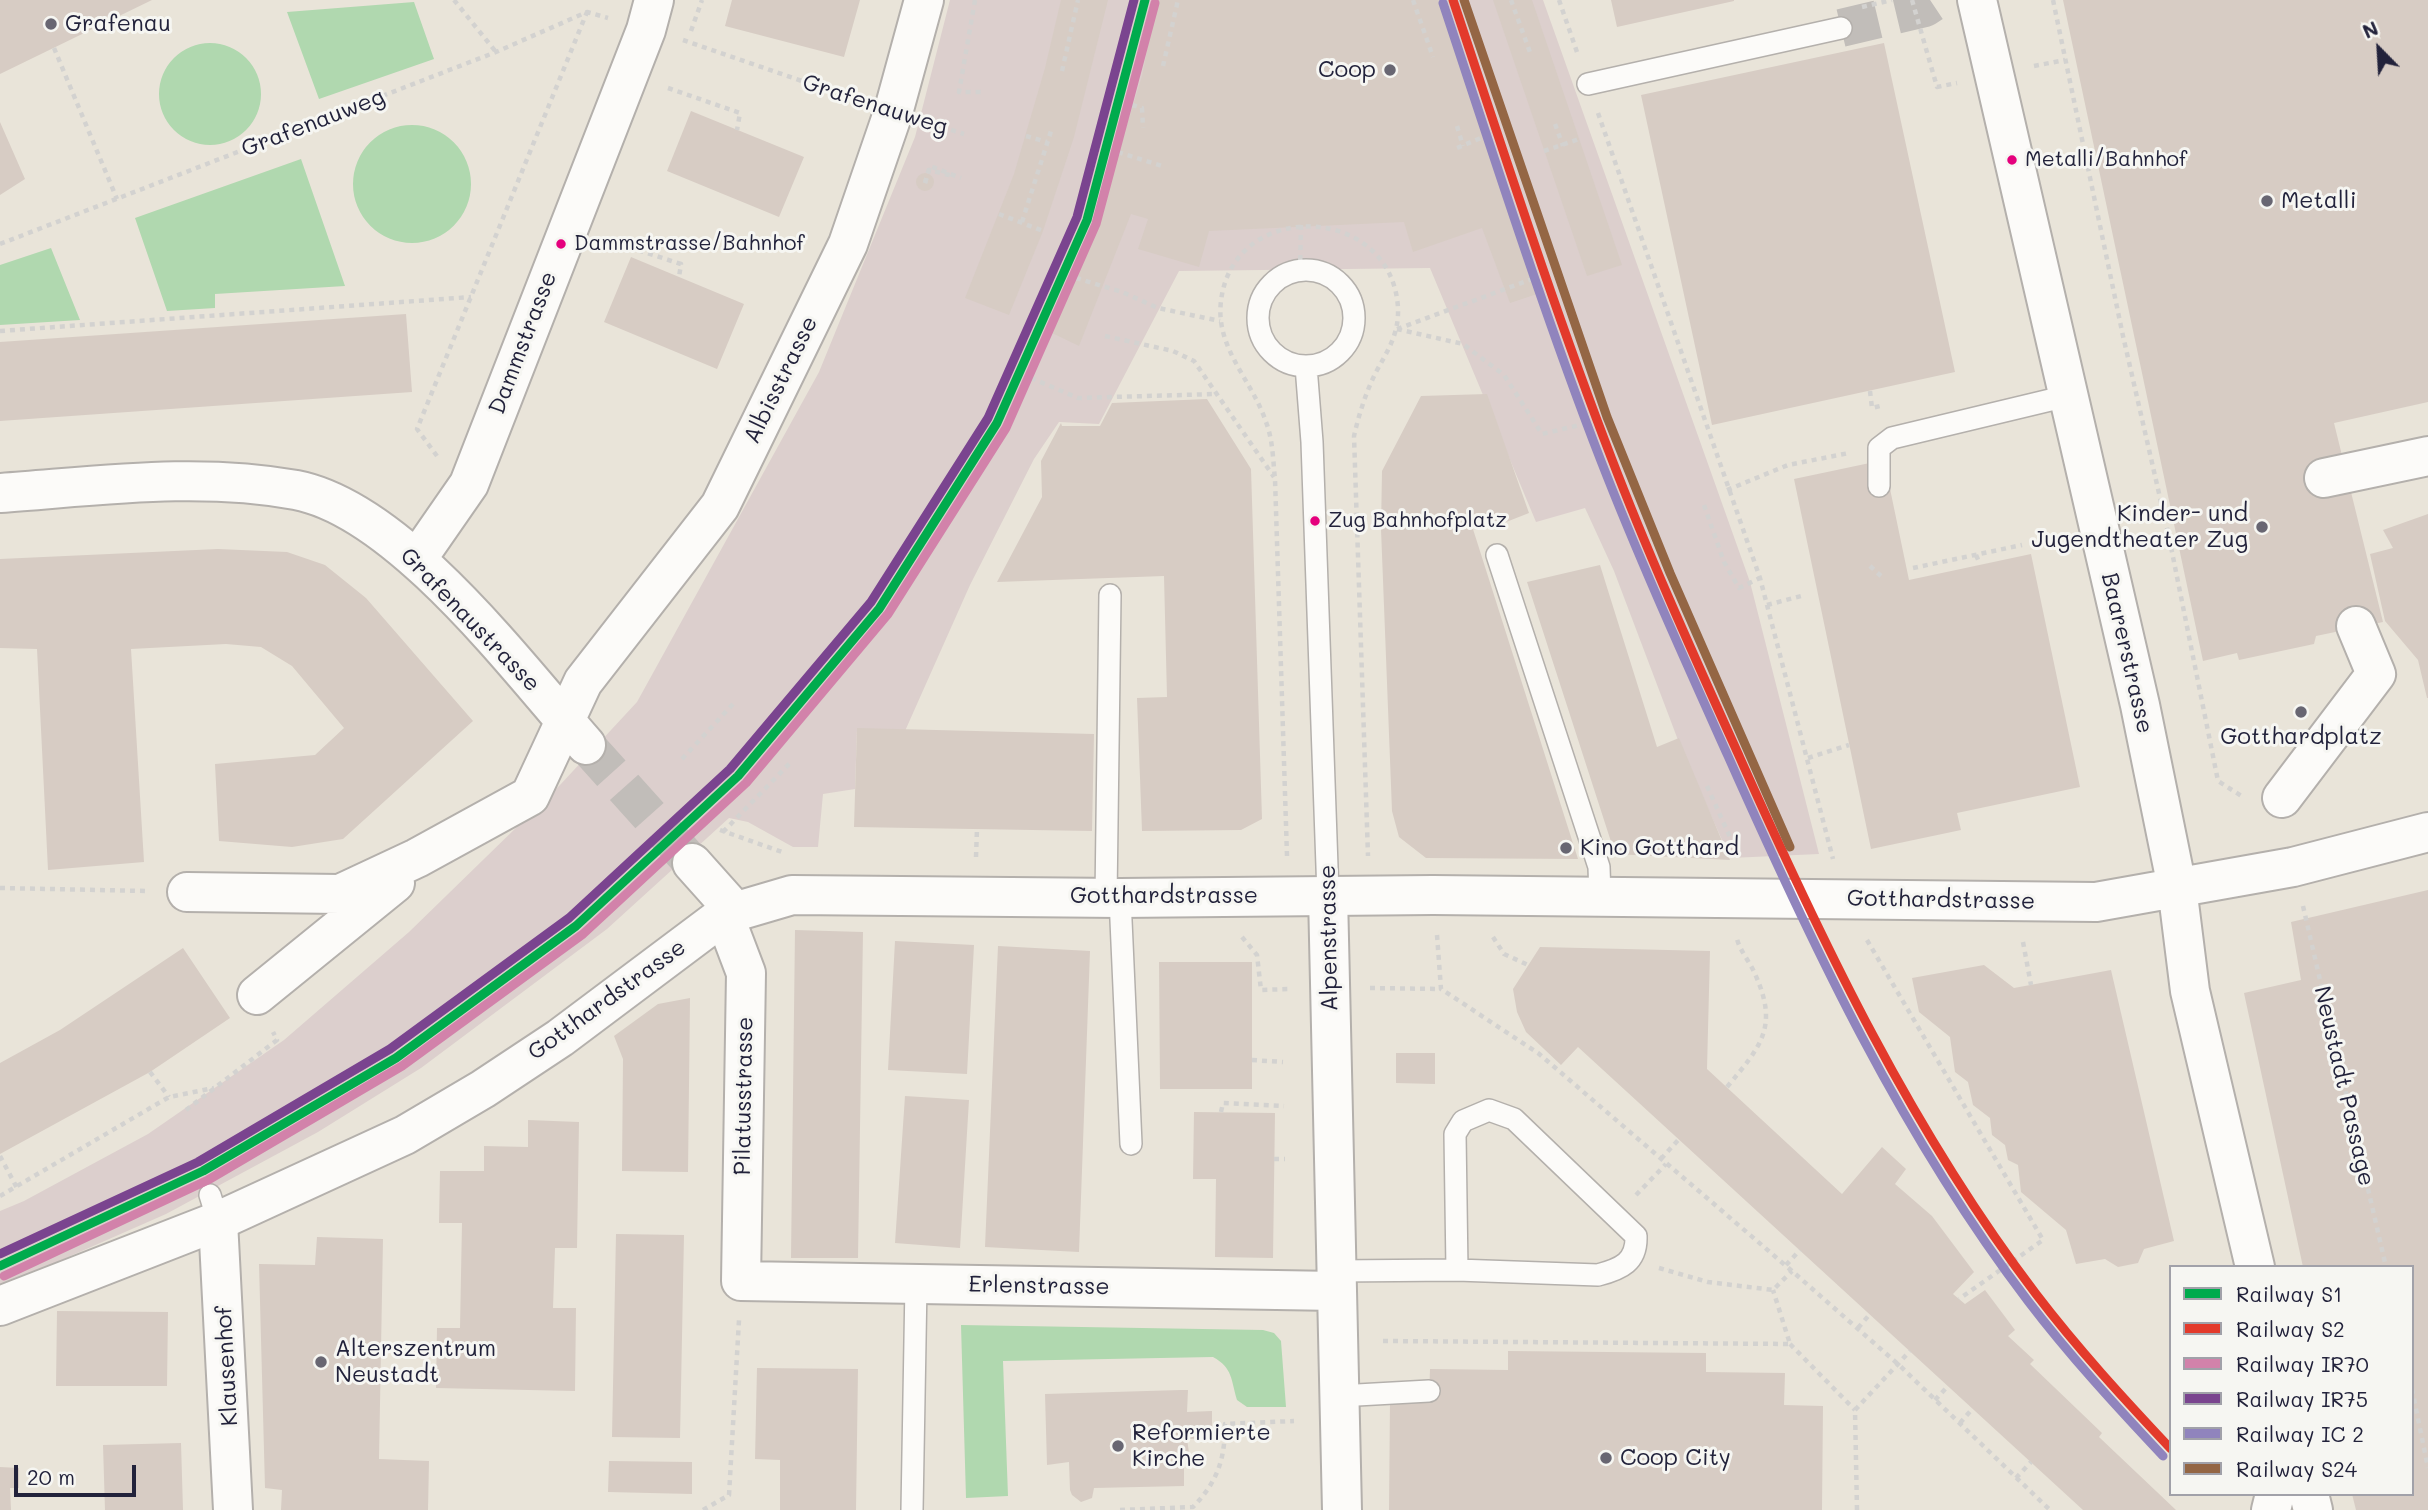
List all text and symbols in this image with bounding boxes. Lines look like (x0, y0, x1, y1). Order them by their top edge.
place label: Grafenau (65, 10, 171, 38)
north arrow (2344, 14, 2414, 84)
text: N (2359, 15, 2382, 44)
marker: Grafenau (43, 16, 59, 32)
place label: Coop (1318, 56, 1376, 84)
marker: Coop (1382, 62, 1398, 78)
street label: Grafenauweg (799, 69, 951, 141)
street label: Grafenauweg (237, 83, 389, 163)
place label: Metalli/Bahnhof (2025, 147, 2187, 173)
marker: Metalli/Bahnhof (2005, 153, 2019, 167)
place label: Metalli (2281, 187, 2357, 215)
marker: Metalli (2259, 193, 2275, 209)
place label: Dammstrasse/Bahnhof (574, 231, 805, 257)
marker: Dammstrasse/Bahnhof (554, 237, 568, 251)
street label: Dammstrasse (483, 268, 563, 418)
street label: Albisstrasse (738, 312, 824, 448)
place label: Kinder- und Jugendtheater Zug (2032, 500, 2248, 554)
place label: Zug Bahnhofplatz (1328, 508, 1507, 534)
marker: Zug Bahnhofplatz (1308, 514, 1322, 528)
marker: Kinder- und Jugendtheater Zug (2254, 519, 2270, 535)
street label: Grafenaustrasse (394, 542, 546, 698)
street label: Baarerstrasse (2095, 570, 2159, 736)
marker: Gotthardplatz (2293, 704, 2309, 720)
place label: Gotthardplatz (2220, 723, 2382, 751)
place label: Kino Gotthard (1580, 834, 1739, 862)
marker: Kino Gotthard (1558, 840, 1574, 856)
street label: Alpenstrasse (1314, 864, 1344, 1012)
street label: Gotthardstrasse (1070, 882, 1258, 910)
street label: Gotthardstrasse (1847, 885, 2035, 915)
street label: Gotthardstrasse (523, 934, 691, 1066)
street label: Neustadt Passage (2308, 983, 2380, 1189)
street label: Pilatusstrasse (729, 1016, 759, 1176)
legend (2169, 1265, 2414, 1496)
street label: Erlenstrasse (968, 1271, 1110, 1301)
text: Railway S1 (2236, 1280, 2343, 1307)
street label: Klausenhof (210, 1305, 244, 1427)
text: Railway S2 (2236, 1315, 2345, 1342)
place label: Alterszentrum Neustadt (335, 1335, 496, 1389)
text: Railway IR70 (2236, 1350, 2369, 1377)
marker: Alterszentrum Neustadt (313, 1354, 329, 1370)
text: Railway IR75 (2236, 1385, 2368, 1412)
place label: Reformierte Kirche (1132, 1419, 1271, 1473)
text: Railway IC 2 (2236, 1420, 2364, 1447)
marker: Reformierte Kirche (1110, 1438, 1126, 1454)
place label: Coop City (1620, 1444, 1731, 1472)
scale bar (18, 1450, 140, 1494)
marker: Coop City (1598, 1450, 1614, 1466)
text: Railway S24 (2236, 1455, 2357, 1482)
text: 20 m (27, 1463, 75, 1490)

